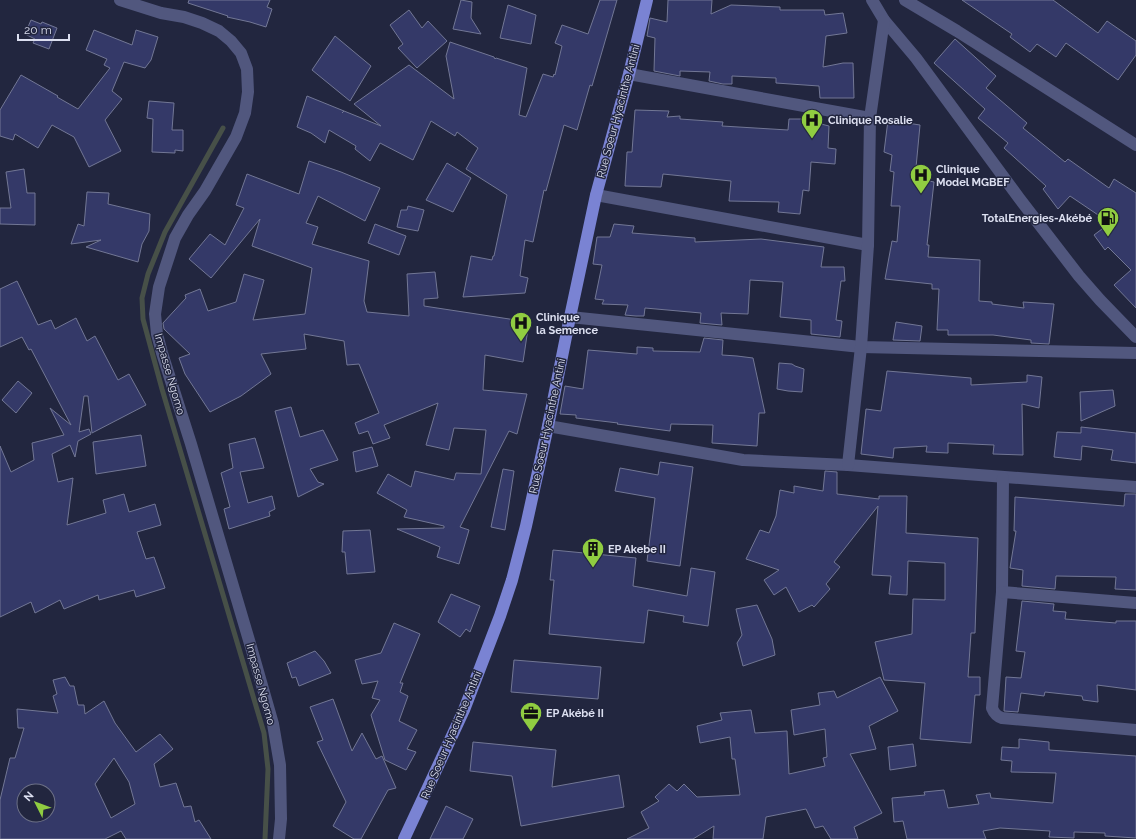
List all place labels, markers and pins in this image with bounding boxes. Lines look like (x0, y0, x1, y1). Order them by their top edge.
hospital icon: Clinique Rosalie (799, 107, 825, 140)
place label: Clinique Rosalie (828, 114, 913, 127)
hospital icon: Clinique Model MGBEF (908, 162, 934, 195)
place label: Clinique Model MGBEF (936, 163, 1010, 189)
fuel station icon: TotalEnergies-Akébé (1095, 205, 1121, 238)
place label: TotalEnergies-Akébé (982, 212, 1092, 225)
hospital icon: Clinique la Semence (508, 310, 534, 343)
place label: Clinique la Semence (536, 311, 598, 337)
building icon: EP Akebe II (580, 536, 606, 569)
place label: EP Akebe II (608, 543, 666, 556)
office icon: EP Akébé II (518, 700, 544, 733)
place label: EP Akébé II (546, 707, 604, 720)

